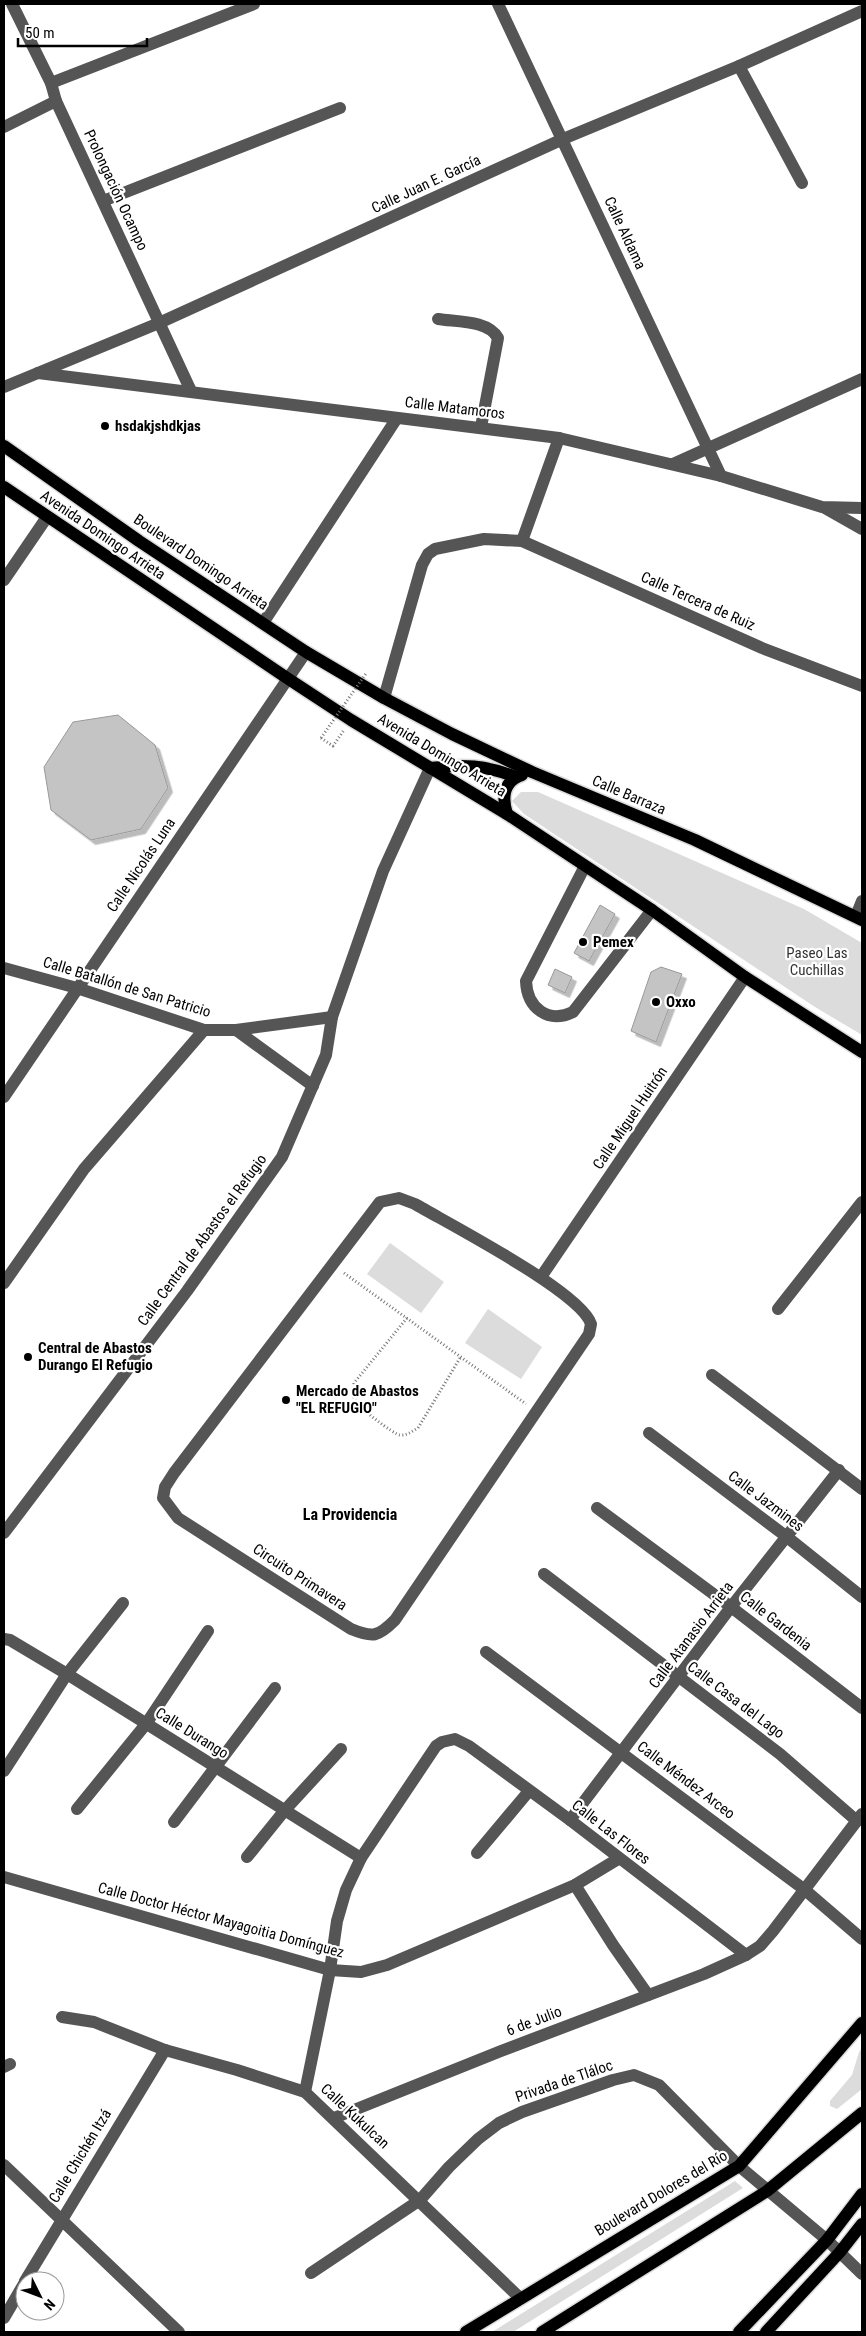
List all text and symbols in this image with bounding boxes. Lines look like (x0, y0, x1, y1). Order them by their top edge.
scale bar (18, 15, 146, 47)
text: 50 m (25, 24, 55, 42)
street label: Prolongación Ocampo (80, 127, 152, 253)
street label: Calle Juan E. García (369, 151, 483, 217)
street label: Calle Aldama (600, 194, 650, 272)
street label: Calle Matamoros (404, 393, 506, 423)
place label: hsdakjshdkjas (115, 417, 201, 435)
marker: hsdakjshdkjas (99, 420, 111, 432)
street label: Avenida Domingo Arrieta (37, 487, 169, 583)
street label: Boulevard Domingo Arrieta (130, 510, 272, 614)
street label: Calle Tercera de Ruiz (638, 568, 758, 634)
street label: Avenida Domingo Arrieta (374, 709, 510, 801)
street label: Calle Barraza (589, 771, 669, 819)
street label: Calle Nicolás Luna (103, 815, 179, 915)
place label: Pemex (593, 933, 634, 951)
marker: Pemex (577, 936, 589, 948)
park label: Paseo Las Cuchillas (786, 944, 848, 979)
street label: Calle Batallón de San Patricio (41, 953, 213, 1021)
place label: Oxxo (666, 993, 696, 1011)
marker: Oxxo (650, 996, 662, 1008)
street label: Calle Miguel Huitrón (589, 1063, 671, 1173)
street label: Calle Central de Abastos el Refugio (134, 1151, 270, 1329)
place label: Central de Abastos Durango El Refugio (38, 1339, 153, 1374)
marker: Central de Abastos Durango El Refugio (22, 1351, 34, 1363)
place label: Mercado de Abastos "EL REFUGIO" (296, 1382, 419, 1417)
marker: Mercado de Abastos "EL REFUGIO" (280, 1394, 292, 1406)
street label: Calle Jazmines (725, 1467, 807, 1535)
district label: La Providencia (303, 1505, 398, 1524)
street label: Circuito Primavera (249, 1540, 351, 1614)
street label: Calle Atanasio Arrieta (645, 1578, 737, 1692)
street label: Calle Gardenia (737, 1587, 815, 1655)
street label: Calle Casa del Lago (684, 1658, 788, 1742)
street label: Calle Durango (152, 1704, 232, 1762)
street label: Calle Méndez Arceo (634, 1737, 738, 1823)
street label: Calle Las Flores (568, 1796, 654, 1868)
street label: Calle Doctor Héctor Mayagoitia Domínguez (96, 1878, 346, 1962)
street label: 6 de Julio (504, 2002, 564, 2040)
street label: Privada de Tláloc (513, 2056, 615, 2106)
street label: Calle Kukulcan (317, 2080, 393, 2152)
street label: Calle Chichén Itzá (45, 2106, 115, 2206)
street label: Boulevard Dolores del Río (592, 2146, 730, 2240)
north arrow (15, 2271, 65, 2321)
text: N (41, 2296, 58, 2313)

